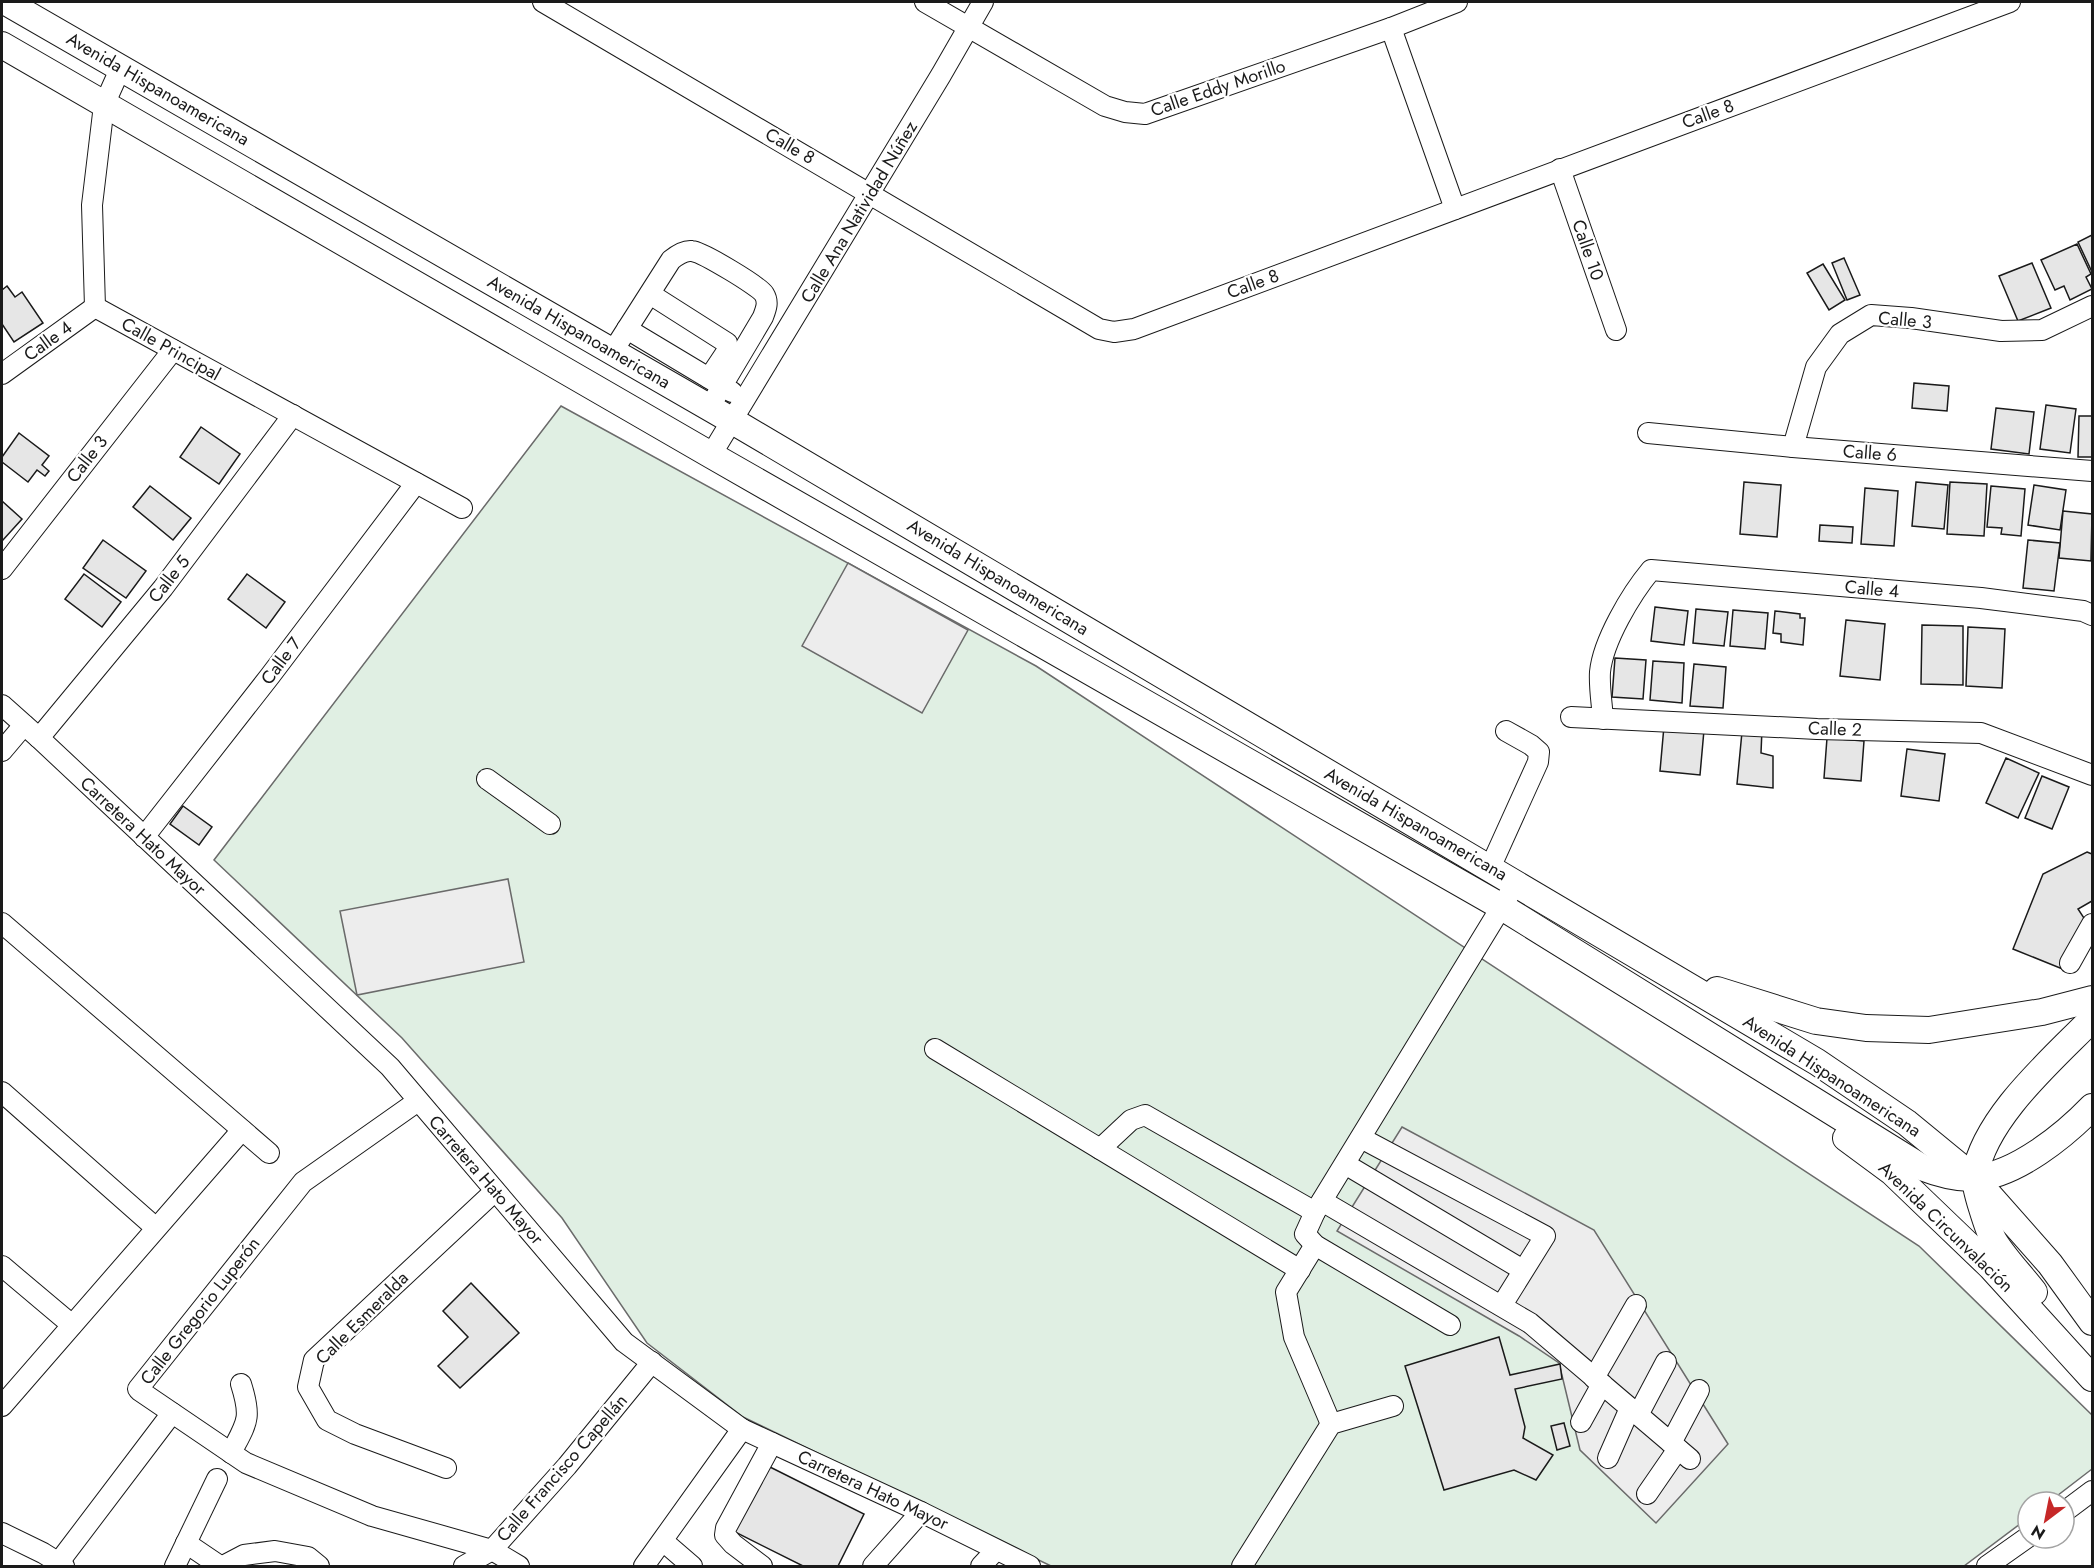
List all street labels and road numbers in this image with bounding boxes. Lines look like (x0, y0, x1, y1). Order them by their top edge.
street label: Avenida Hispanoamericana (62, 26, 254, 152)
street label: Calle Eddy Morillo (1147, 53, 1289, 123)
street label: Calle 8 (1678, 93, 1738, 135)
street label: Calle Ana Natividad Núñez (794, 115, 924, 308)
street label: Calle 8 (760, 121, 820, 171)
street label: Calle 10 (1565, 216, 1611, 284)
street label: Calle 8 (1223, 263, 1283, 305)
street label: Avenida Hispanoamericana (483, 269, 675, 395)
street label: Calle 3 (1877, 305, 1933, 335)
street label: Calle Principal (117, 311, 225, 387)
street label: Calle 4 (18, 314, 78, 368)
street label: Calle 3 (60, 430, 114, 488)
street label: Calle 6 (1842, 438, 1898, 468)
street label: Avenida Hispanoamericana (902, 512, 1094, 642)
street label: Calle 5 (142, 550, 196, 608)
street label: Calle 4 (1844, 574, 1900, 604)
street label: Calle 7 (255, 631, 308, 690)
street label: Calle 2 (1807, 715, 1863, 743)
street label: Avenida Hispanoamericana (1320, 761, 1512, 887)
street label: Carretera Hato Mayor (74, 771, 212, 902)
street label: Avenida Hispanoamericana (1738, 1009, 1926, 1143)
street label: Carretera Hato Mayor (422, 1110, 550, 1251)
street label: Avenida Circunvalación (1873, 1156, 2019, 1298)
street label: Calle Gregorio Luperón (134, 1232, 266, 1390)
street label: Calle Esmeralda (310, 1266, 414, 1370)
street label: Calle Francisco Capellán (490, 1388, 634, 1548)
street label: Carretera Hato Mayor (793, 1444, 954, 1537)

